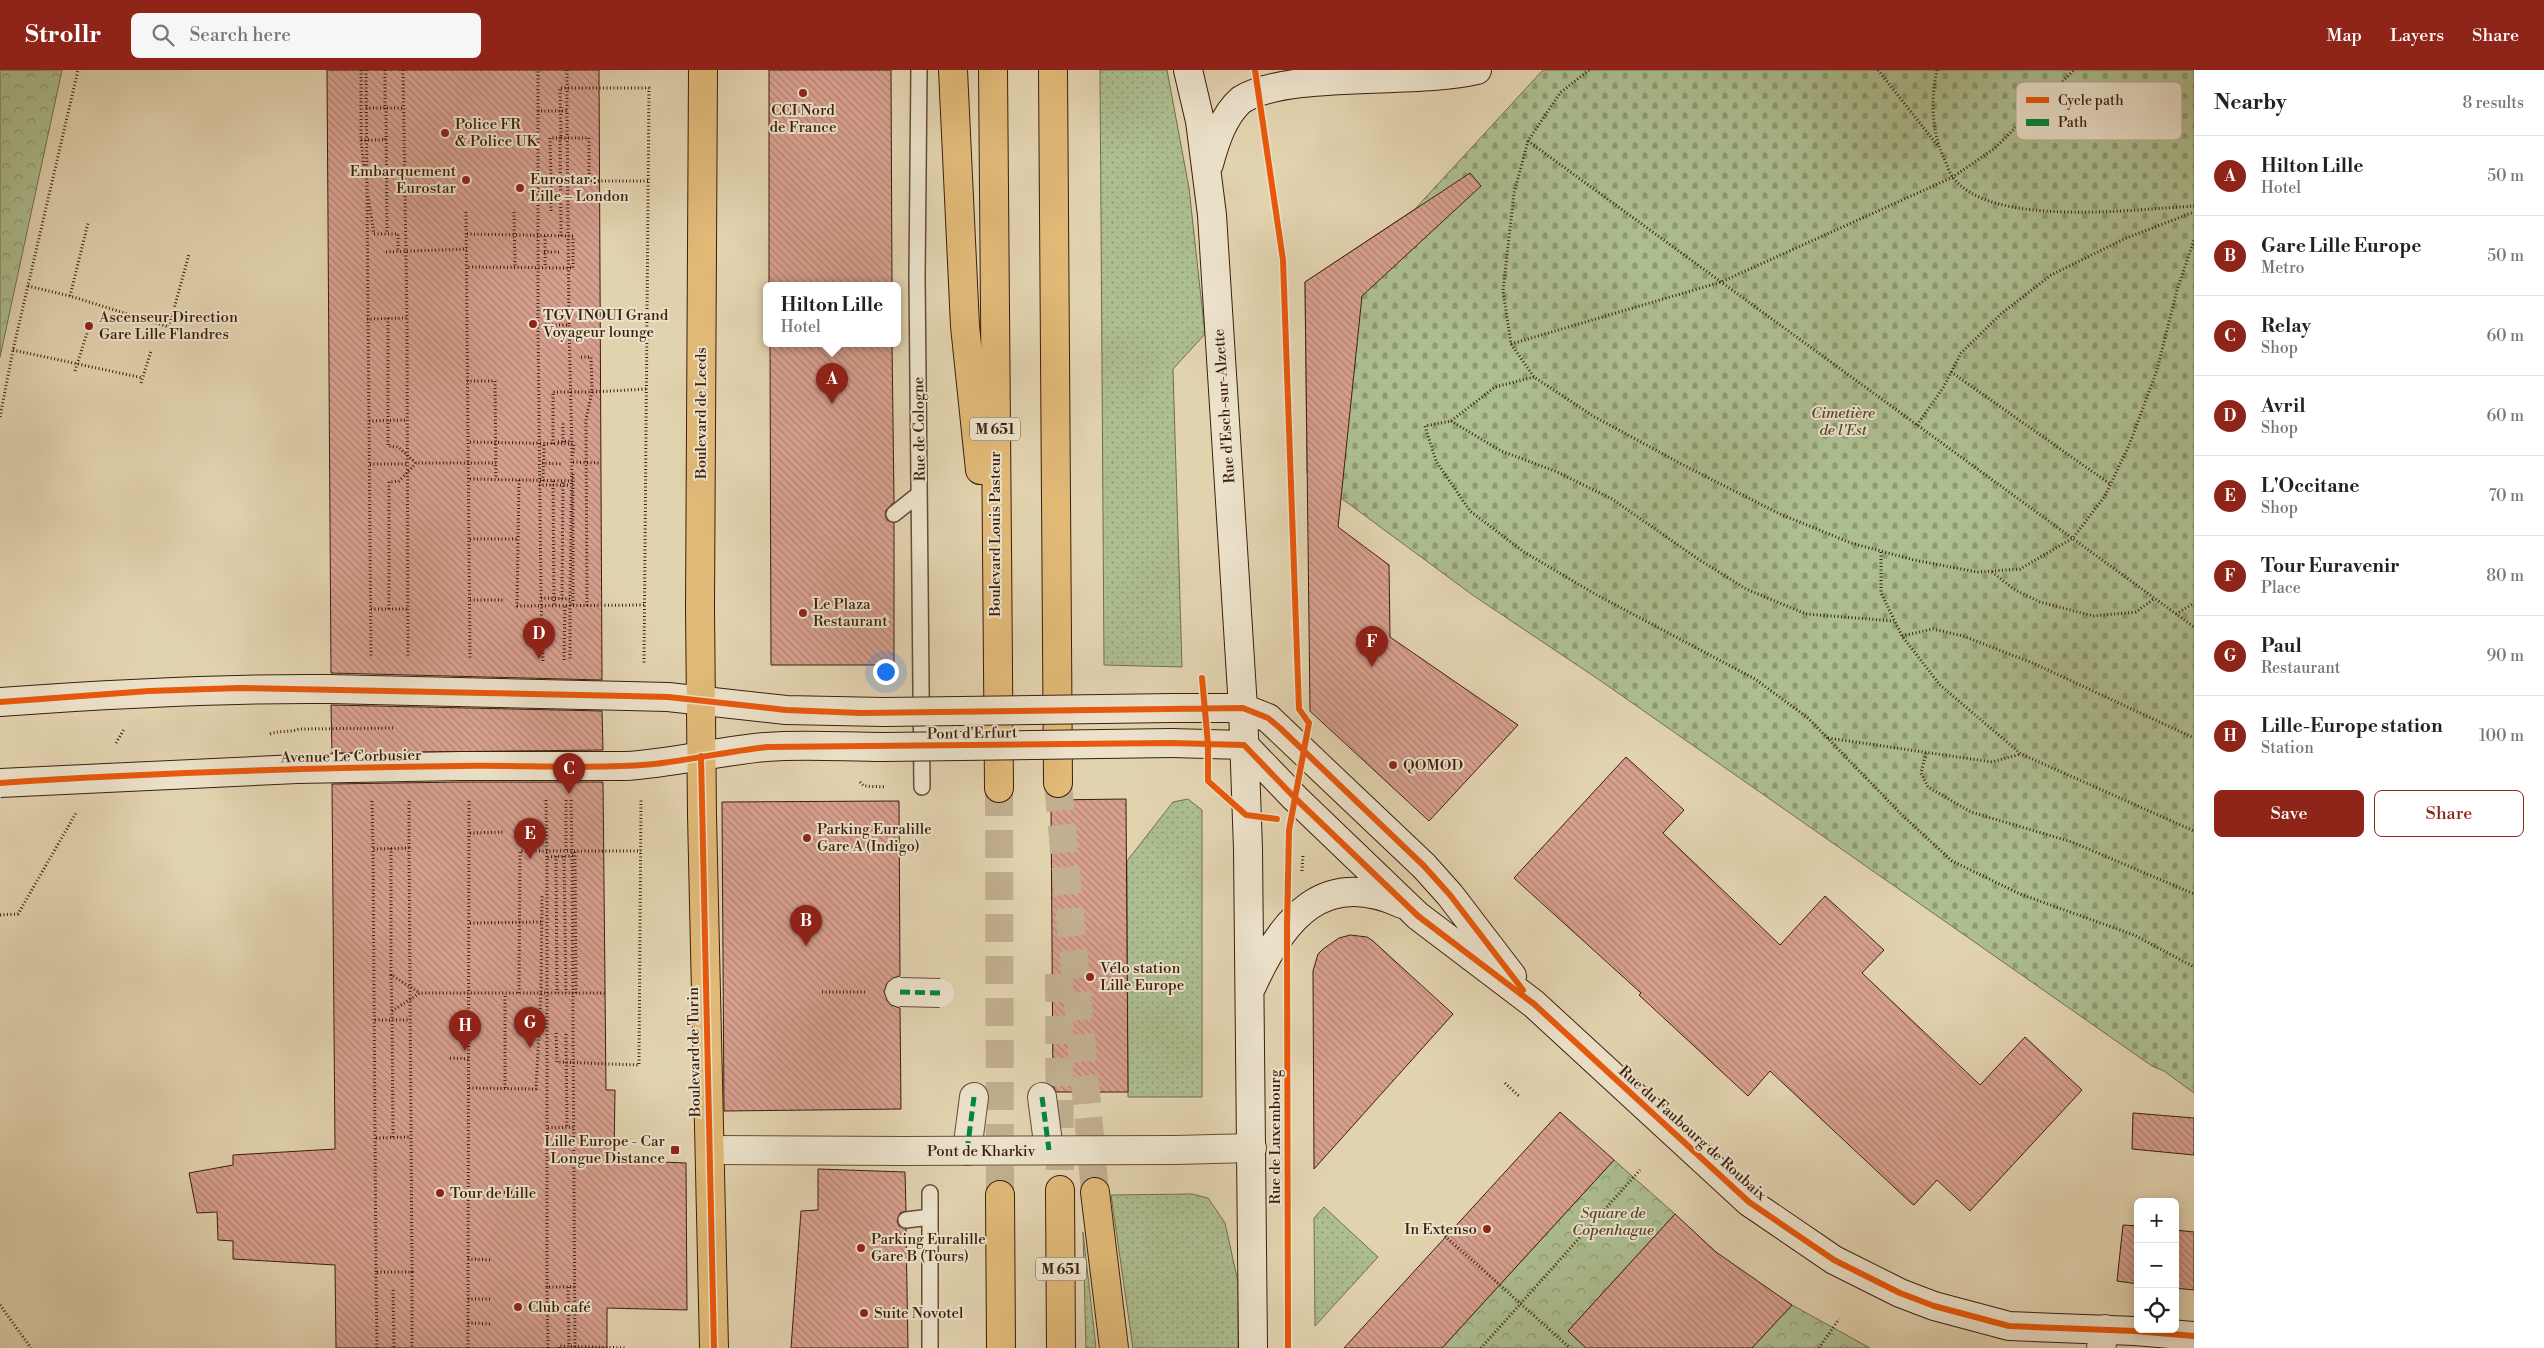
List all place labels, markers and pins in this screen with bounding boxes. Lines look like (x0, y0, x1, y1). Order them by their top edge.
marker: CCI Nord de France (797, 87, 809, 99)
place label: CCI Nord de France (770, 101, 836, 137)
place label: Police FR & Police UK (455, 115, 538, 151)
marker: Police FR & Police UK (439, 127, 451, 139)
place label: Embarquement Eurostar (350, 162, 457, 198)
place label: Eurostar : Lille – London (530, 170, 629, 206)
marker: Embarquement Eurostar (460, 174, 472, 186)
marker: Eurostar : Lille – London (514, 182, 526, 194)
place label: TGV INOUI Grand Voyageur lounge (542, 306, 669, 342)
place label: Ascenseur Direction Gare Lille Flandres (98, 308, 238, 344)
marker: TGV INOUI Grand Voyageur lounge (527, 318, 539, 330)
marker: Ascenseur Direction Gare Lille Flandres (83, 320, 95, 332)
pin: A (816, 363, 848, 404)
place label: Le Plaza Restaurant (813, 595, 888, 631)
marker: Le Plaza Restaurant (797, 607, 809, 619)
pin: D (523, 618, 555, 659)
pin: F (1356, 626, 1388, 667)
pin: C (553, 753, 585, 794)
place label: QOMOD (1403, 756, 1463, 775)
marker: QOMOD (1387, 759, 1399, 771)
pin: E (514, 818, 546, 859)
place label: Parking Euralille Gare A (Indigo) (817, 820, 932, 856)
marker: Parking Euralille Gare A (Indigo) (801, 832, 813, 844)
pin: B (790, 905, 822, 946)
place label: Vélo station Lille Europe (1099, 959, 1184, 995)
marker: Vélo station Lille Europe (1084, 971, 1096, 983)
pin: G (514, 1007, 546, 1048)
pin: H (449, 1010, 481, 1051)
place label: Lille Europe - Car Longue Distance (544, 1132, 666, 1168)
marker: Lille Europe - Car Longue Distance (669, 1144, 681, 1156)
place label: Tour de Lille (450, 1184, 536, 1203)
marker: Tour de Lille (434, 1187, 446, 1199)
place label: In Extenso (1405, 1220, 1477, 1239)
marker: In Extenso (1481, 1223, 1493, 1235)
place label: Parking Euralille Gare B (Tours) (871, 1230, 986, 1266)
marker: Parking Euralille Gare B (Tours) (855, 1242, 867, 1254)
place label: Club café (528, 1298, 591, 1317)
marker: Club café (512, 1301, 524, 1313)
place label: Suite Novotel (874, 1304, 964, 1323)
marker: Suite Novotel (858, 1307, 870, 1319)

